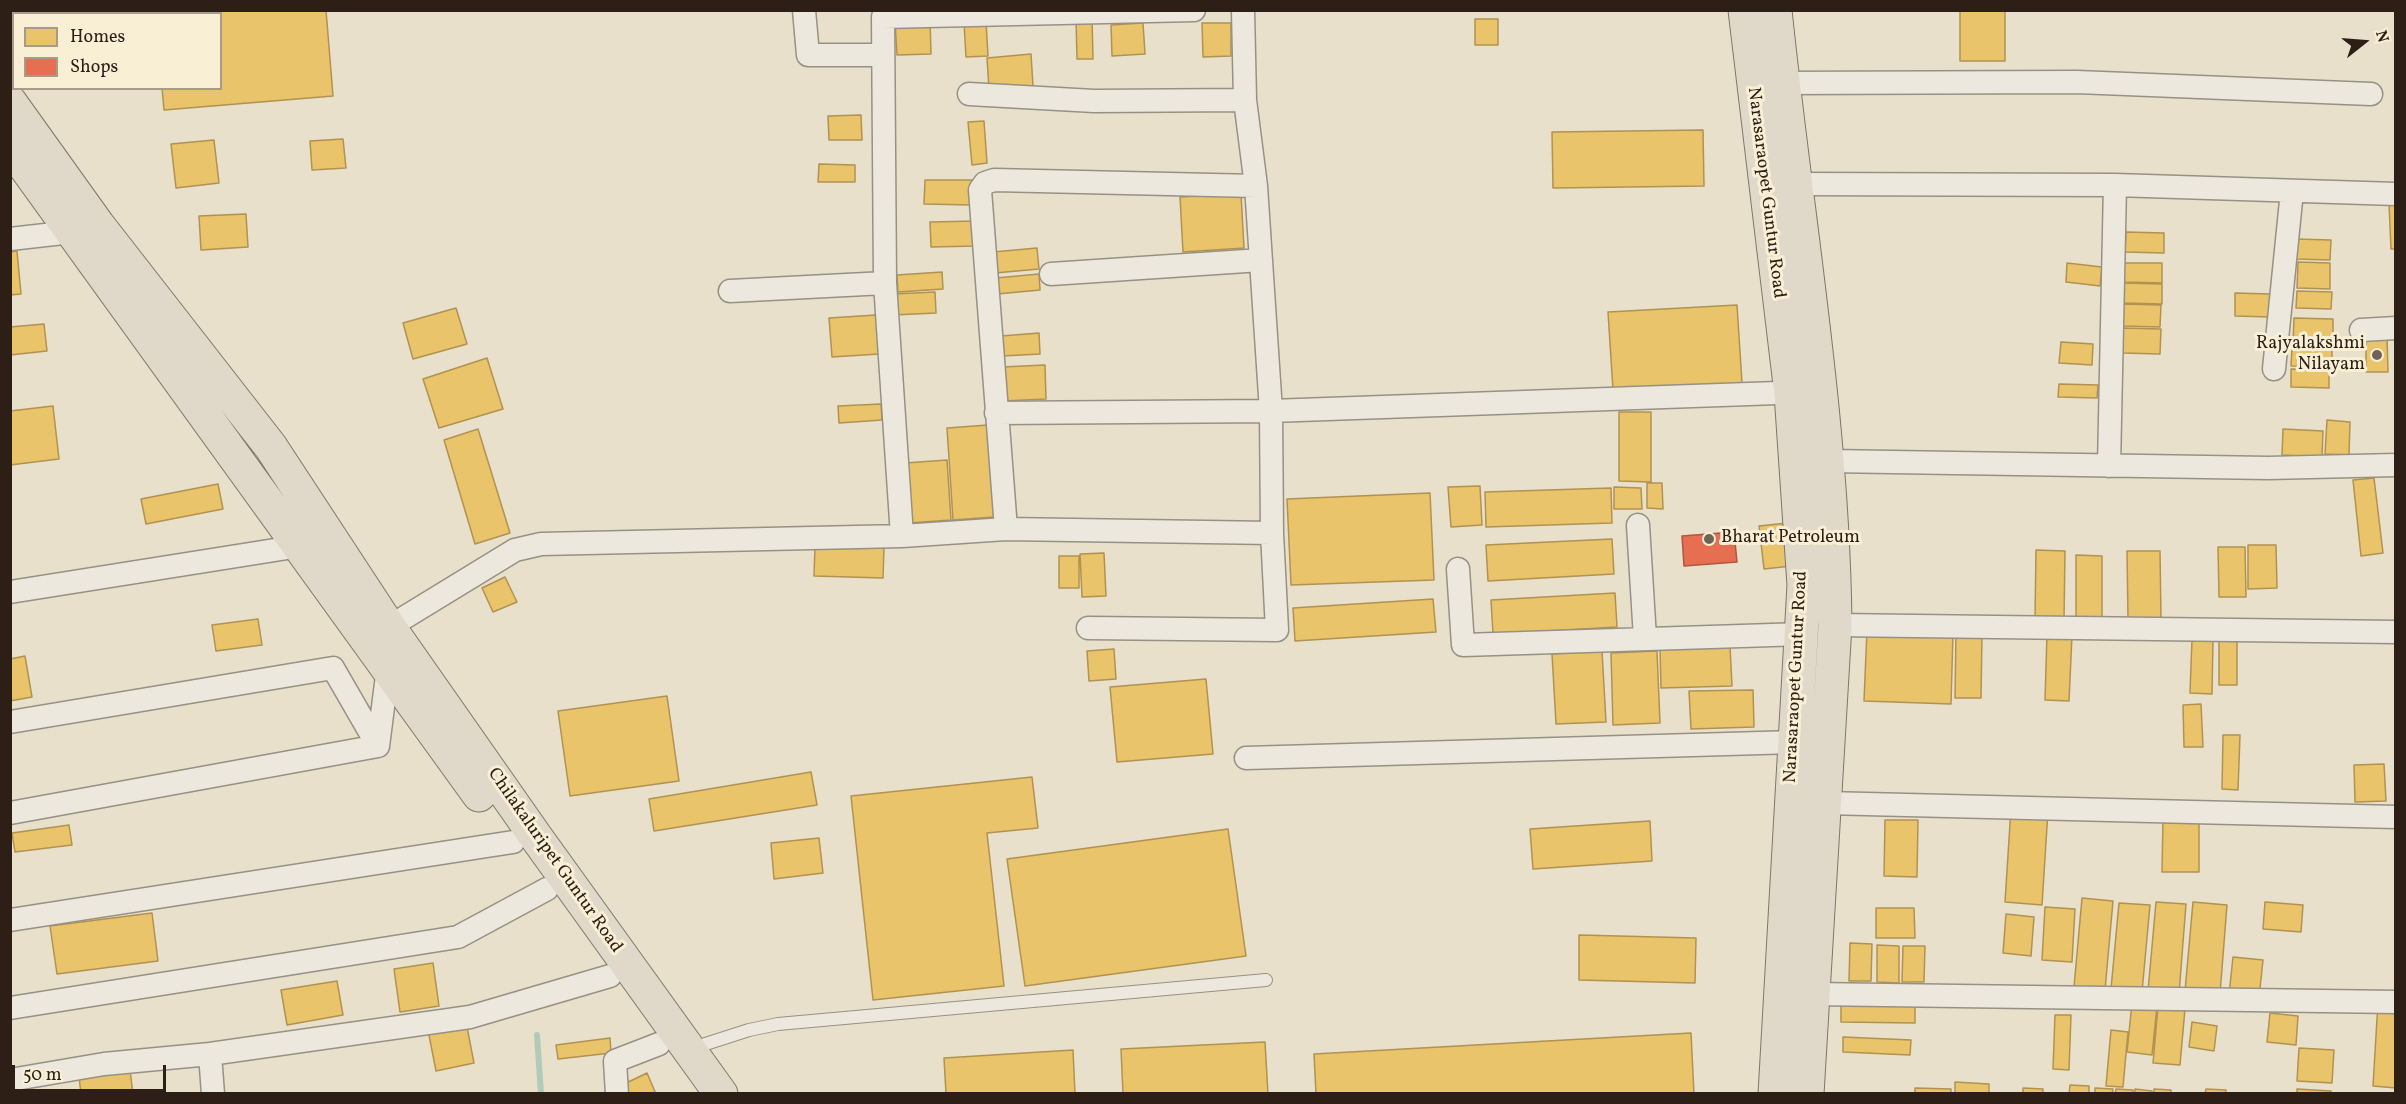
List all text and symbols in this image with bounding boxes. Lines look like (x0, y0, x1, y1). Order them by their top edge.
legend (12, 12, 222, 90)
north arrow (2334, 12, 2394, 72)
text: Homes (70, 25, 125, 50)
text: N (2369, 28, 2393, 46)
text: Shops (70, 55, 118, 80)
street label: Narasaraopet Guntur Road (1741, 86, 1789, 300)
place label: Rajyalakshmi Nilayam (2256, 334, 2365, 376)
marker: Rajyalakshmi Nilayam (2370, 348, 2384, 362)
place label: Bharat Petroleum (1721, 528, 1860, 550)
marker: Bharat Petroleum (1702, 532, 1716, 546)
street label: Narasaraopet Guntur Road (1781, 570, 1813, 784)
street label: Chilakaluripet Guntur Road (482, 764, 626, 958)
scale bar (15, 1053, 170, 1091)
text: 50 m (23, 1063, 62, 1088)

